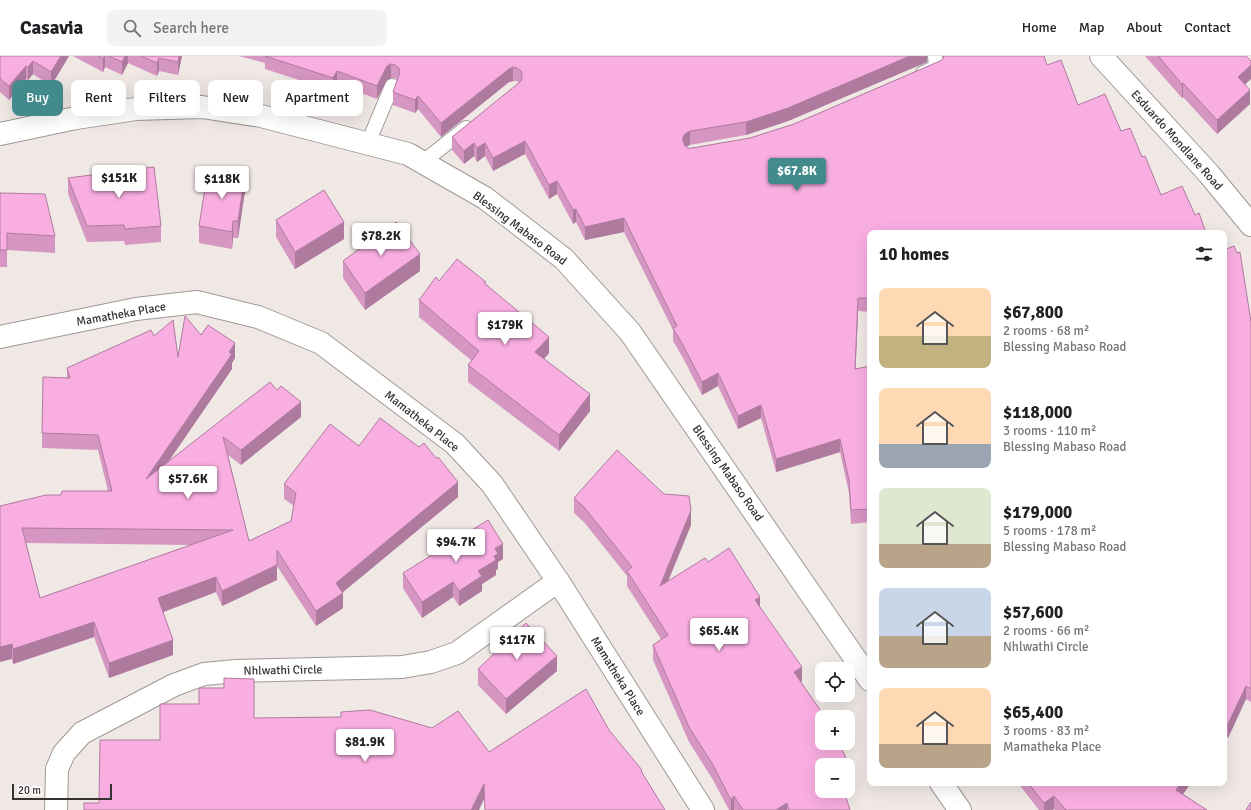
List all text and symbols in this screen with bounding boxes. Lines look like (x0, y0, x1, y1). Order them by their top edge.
search box (107, 10, 387, 46)
text: Casavia (20, 16, 83, 40)
icon: search (121, 17, 143, 39)
text: Search here (153, 19, 229, 37)
text: Home (1022, 19, 1057, 36)
text: Map (1079, 19, 1104, 36)
text: About (1126, 19, 1162, 36)
text: Contact (1184, 19, 1231, 36)
chip: Buy (12, 80, 63, 116)
chip: Rent (71, 80, 126, 116)
chip: Filters (134, 80, 200, 116)
chip: New (208, 80, 263, 116)
chip: Apartment (271, 80, 363, 116)
street label: Esduardo Mondlane Road (1128, 87, 1226, 194)
pin: $67.8K (764, 158, 830, 192)
text: $67.8K (777, 163, 817, 179)
pin: $151K (91, 165, 147, 199)
pin: $118K (194, 166, 250, 200)
text: $151K (101, 170, 137, 186)
text: $118K (204, 171, 240, 187)
street label: Blessing Mabaso Road (470, 188, 570, 269)
pin: $78.2K (348, 223, 414, 257)
text: $78.2K (361, 228, 401, 244)
icon: filters (1193, 243, 1215, 265)
text: 10 homes (879, 244, 949, 265)
street label: Mamatheka Place (75, 299, 167, 330)
text: $67,800 (1003, 302, 1063, 323)
icon: home (911, 304, 959, 352)
pin: $179K (477, 312, 533, 346)
text: $179K (487, 317, 523, 333)
text: 2 rooms · 68 m² (1003, 323, 1089, 339)
text: Blessing Mabaso Road (1003, 339, 1126, 355)
street label: Mamatheka Place (381, 388, 462, 455)
text: $118,000 (1003, 402, 1072, 423)
icon: home (911, 404, 959, 452)
street label: Blessing Mabaso Road (689, 422, 766, 524)
text: 3 rooms · 110 m² (1003, 423, 1096, 439)
text: Blessing Mabaso Road (1003, 439, 1126, 455)
pin: $57.6K (155, 466, 221, 500)
text: $57.6K (168, 471, 208, 487)
text: $179,000 (1003, 502, 1072, 523)
icon: home (911, 504, 959, 552)
text: 5 rooms · 178 m² (1003, 523, 1096, 539)
pin: $94.7K (423, 529, 489, 563)
text: $94.7K (436, 534, 476, 550)
text: Blessing Mabaso Road (1003, 539, 1126, 555)
text: $57,600 (1003, 602, 1063, 623)
icon: home (911, 604, 959, 652)
pin: $65.4K (686, 618, 752, 652)
text: $65.4K (699, 623, 739, 639)
text: 2 rooms · 66 m² (1003, 623, 1089, 639)
pin: $117K (489, 627, 545, 661)
text: $117K (499, 632, 535, 648)
street label: Mamatheka Place (587, 634, 648, 719)
text: Nhlwathi Circle (1003, 639, 1089, 655)
street label: Nhlwathi Circle (243, 662, 323, 679)
map controls (815, 662, 855, 798)
button: locate (815, 662, 855, 702)
text: $65,400 (1003, 702, 1063, 723)
icon: home (911, 704, 959, 752)
button: + (815, 710, 855, 750)
text: 3 rooms · 83 m² (1003, 723, 1089, 739)
pin: $81.9K (332, 729, 398, 763)
text: $81.9K (345, 734, 385, 750)
text: Mamatheka Place (1003, 739, 1101, 755)
button: − (815, 758, 855, 798)
scale bar (12, 782, 112, 801)
text: 20 m (18, 784, 41, 797)

